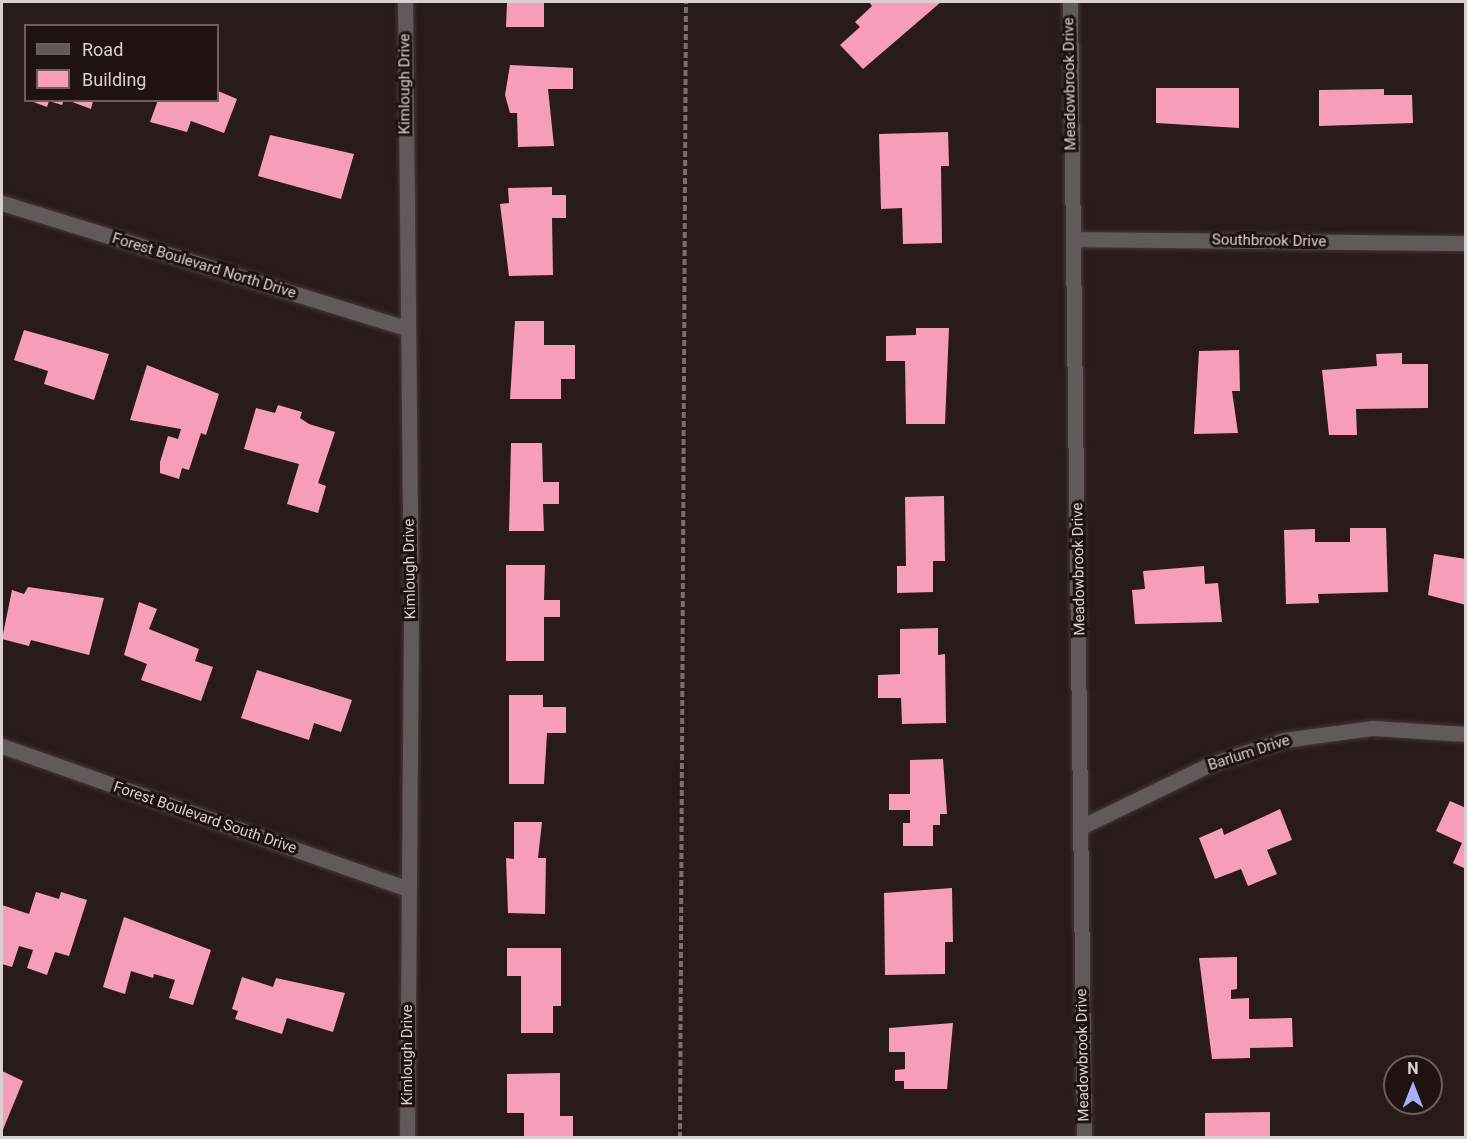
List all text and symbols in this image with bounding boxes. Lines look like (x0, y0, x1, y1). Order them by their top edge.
street label: Meadowbrook Drive (1060, 17, 1080, 151)
legend (24, 24, 219, 102)
street label: Kimlough Drive (396, 34, 414, 134)
text: Road (82, 39, 123, 60)
text: Building (82, 69, 146, 90)
street label: Forest Boulevard North Drive (110, 229, 298, 303)
street label: Southbrook Drive (1212, 231, 1326, 251)
street label: Meadowbrook Drive (1069, 502, 1089, 636)
street label: Kimlough Drive (400, 518, 420, 620)
street label: Barlum Drive (1206, 731, 1292, 775)
street label: Forest Boulevard South Drive (111, 778, 299, 858)
street label: Meadowbrook Drive (1073, 988, 1093, 1122)
street label: Kimlough Drive (399, 1005, 417, 1105)
north arrow (1383, 1055, 1443, 1115)
text: N (1407, 1059, 1419, 1078)

